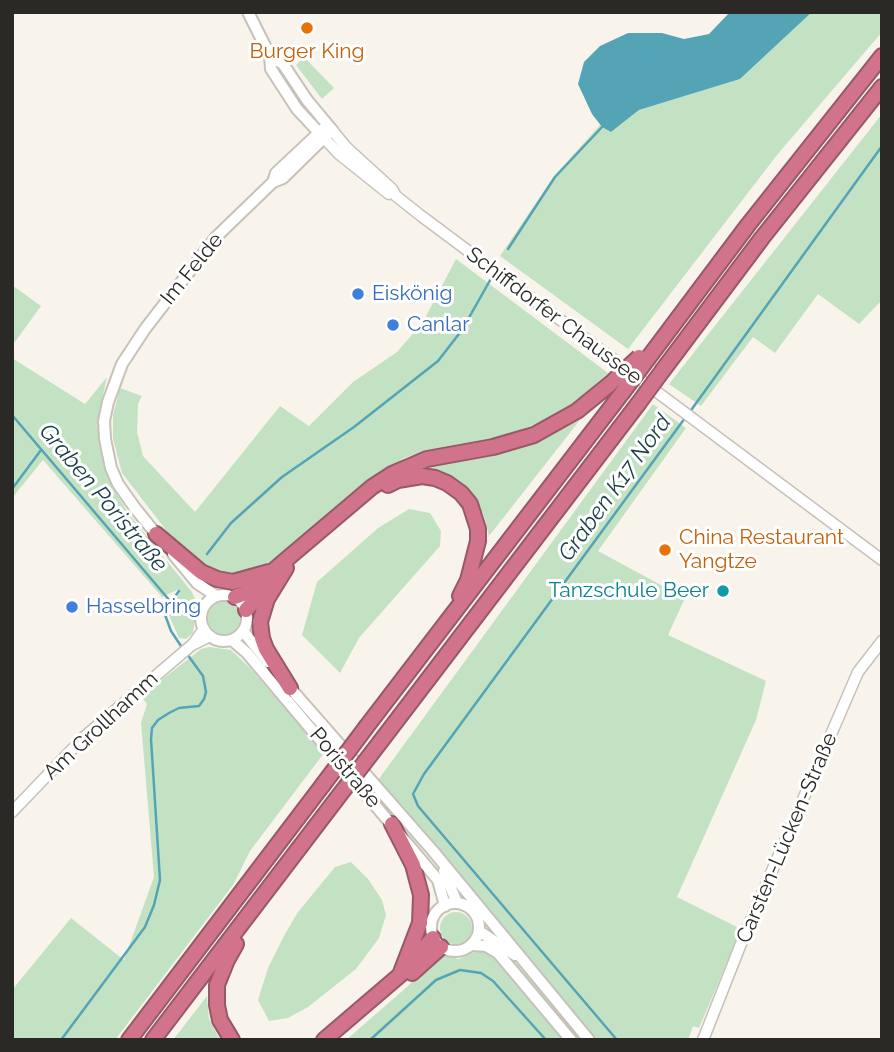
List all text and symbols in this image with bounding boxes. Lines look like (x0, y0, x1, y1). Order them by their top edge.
marker: Burger King (299, 20, 315, 36)
place label: Burger King (250, 39, 364, 65)
street label: Im Felde (155, 228, 229, 310)
street label: Schiffdorfer Chaussee (461, 242, 647, 390)
place label: Eiskönig (372, 281, 452, 307)
marker: Eiskönig (350, 286, 366, 302)
place label: Canlar (407, 312, 470, 338)
marker: Canlar (385, 317, 401, 333)
water label: Graben K17 Nord (553, 409, 677, 567)
water label: Graben Poristraße (33, 418, 173, 578)
place label: China Restaurant Yangtze (679, 525, 844, 575)
marker: China Restaurant Yangtze (657, 542, 673, 558)
place label: Tanzschule Beer (549, 578, 709, 604)
marker: Tanzschule Beer (715, 583, 731, 599)
place label: Hasselbring (86, 594, 201, 620)
marker: Hasselbring (64, 599, 80, 615)
street label: Am Grollhamm (39, 667, 163, 785)
street label: Poristraße (304, 723, 386, 813)
street label: Carsten-Lücken-Straße (731, 729, 843, 947)

